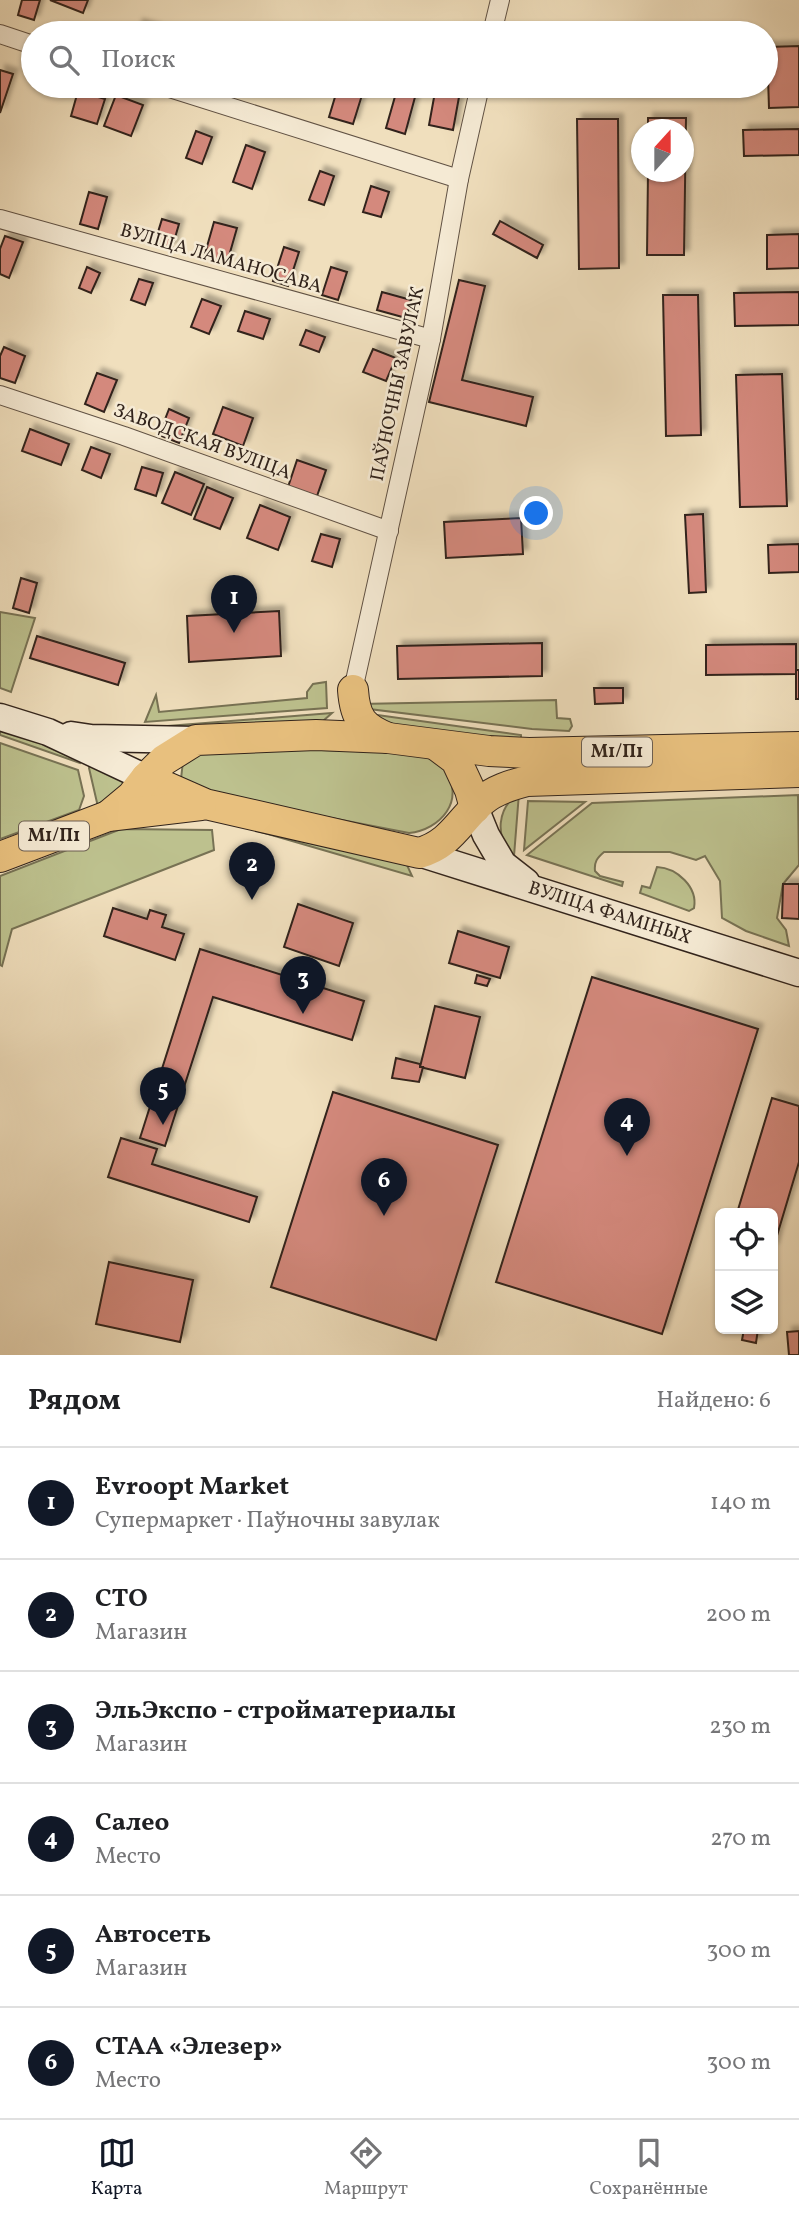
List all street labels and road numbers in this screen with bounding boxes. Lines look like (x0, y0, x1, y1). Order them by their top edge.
street label: ВУЛІЦА ЛАМАНОСАВА (117, 218, 325, 300)
street label: ПАЎНОЧНЫ ЗАВУЛАК (365, 284, 431, 484)
street label: ЗАВОДСКАЯ ВУЛІЦА (110, 398, 294, 486)
road number: М1/П1 (582, 738, 652, 766)
road number: М1/П1 (19, 822, 89, 850)
street label: ВУЛІЦА ФАМІНЫХ (525, 875, 695, 951)

